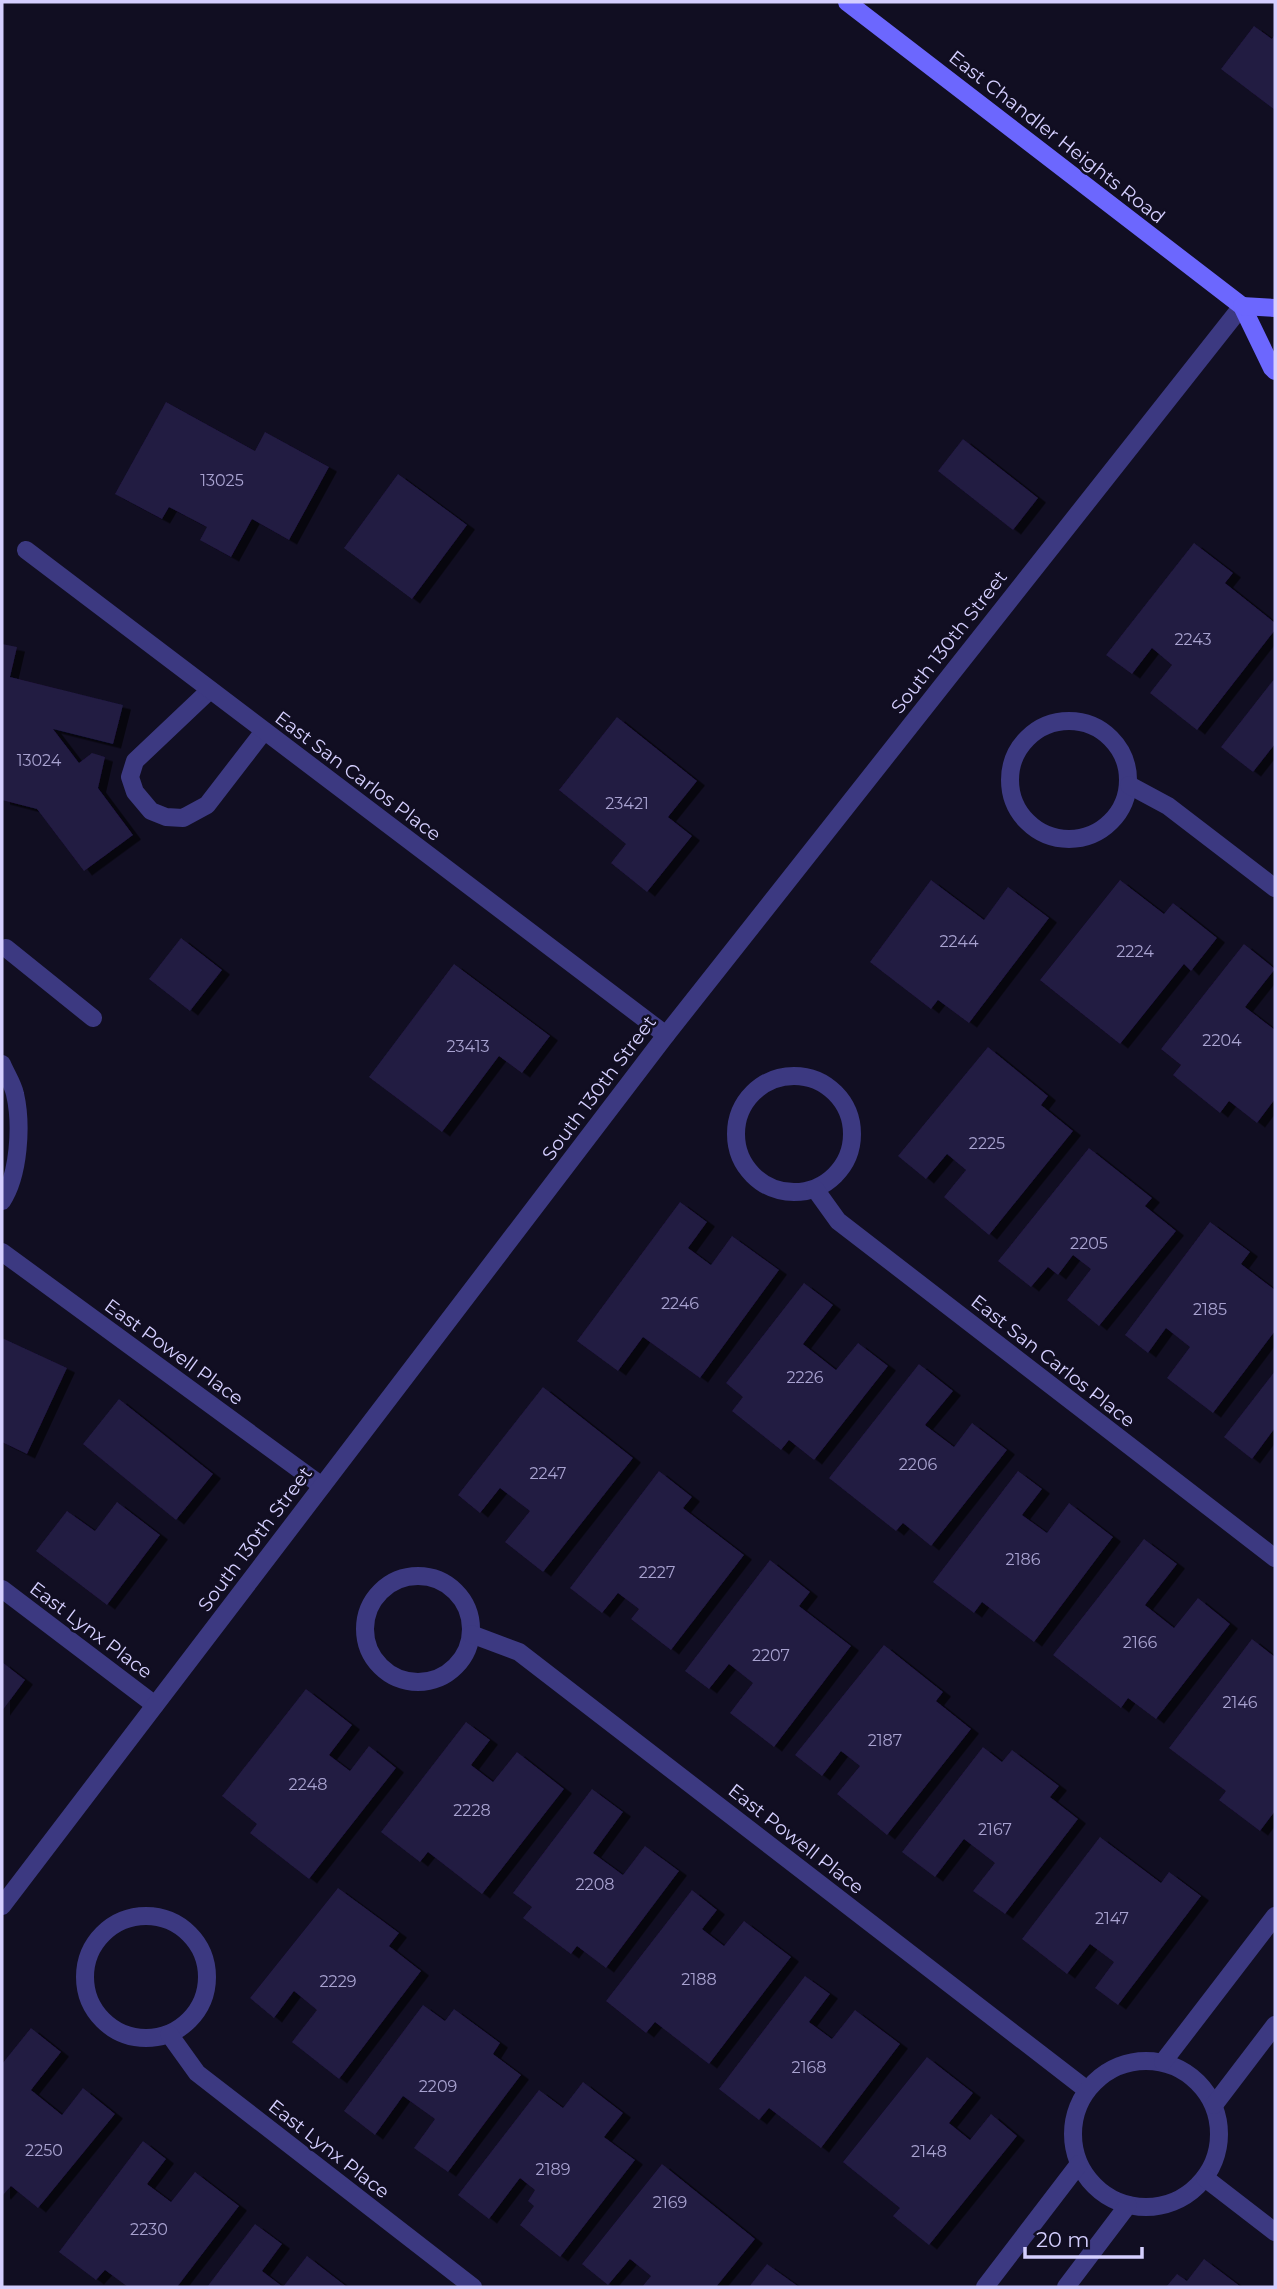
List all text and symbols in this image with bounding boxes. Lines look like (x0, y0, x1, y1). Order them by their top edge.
street label: East Chandler Heights Road (944, 46, 1170, 228)
house number: 13025 (200, 471, 244, 490)
street label: South 130th Street (886, 566, 1012, 718)
house number: 2243 (1174, 630, 1212, 649)
street label: East San Carlos Place (271, 706, 445, 846)
house number: 13024 (17, 751, 62, 770)
house number: 23421 (605, 794, 649, 813)
house number: 2244 (940, 932, 979, 951)
house number: 2224 (1116, 942, 1154, 961)
street label: South 130th Street (537, 1011, 661, 1165)
house number: 2204 (1202, 1031, 1242, 1050)
house number: 23413 (446, 1037, 490, 1056)
house number: 2225 (969, 1134, 1005, 1153)
house number: 2205 (1070, 1234, 1108, 1253)
street label: East San Carlos Place (966, 1290, 1140, 1432)
street label: East Powell Place (100, 1294, 248, 1410)
house number: 2246 (661, 1294, 699, 1313)
house number: 2185 (1193, 1300, 1227, 1319)
house number: 2226 (787, 1368, 824, 1387)
house number: 2206 (899, 1455, 937, 1474)
street label: South 130th Street (193, 1462, 317, 1616)
house number: 2247 (529, 1464, 567, 1483)
house number: 2186 (1006, 1550, 1041, 1569)
house number: 2227 (639, 1563, 675, 1582)
street label: East Lynx Place (25, 1577, 157, 1683)
house number: 2166 (1123, 1633, 1157, 1652)
house number: 2207 (752, 1646, 790, 1665)
house number: 2146 (1222, 1693, 1258, 1712)
house number: 2187 (868, 1731, 902, 1750)
house number: 2248 (289, 1775, 327, 1794)
street label: East Powell Place (724, 1779, 868, 1899)
house number: 2228 (453, 1801, 491, 1820)
house number: 2167 (978, 1820, 1012, 1839)
house number: 2208 (576, 1875, 614, 1894)
house number: 2147 (1095, 1909, 1129, 1928)
house number: 2188 (681, 1970, 717, 1989)
house number: 2229 (319, 1972, 357, 1991)
house number: 2168 (792, 2058, 826, 2077)
house number: 2209 (419, 2077, 457, 2096)
street label: East Lynx Place (264, 2095, 394, 2203)
house number: 2250 (25, 2141, 63, 2160)
house number: 2148 (911, 2142, 947, 2161)
house number: 2189 (536, 2160, 570, 2179)
house number: 2169 (653, 2193, 687, 2212)
scale bar (1025, 2216, 1142, 2260)
house number: 2230 (130, 2220, 168, 2239)
text: 20 m (1036, 2227, 1090, 2252)

